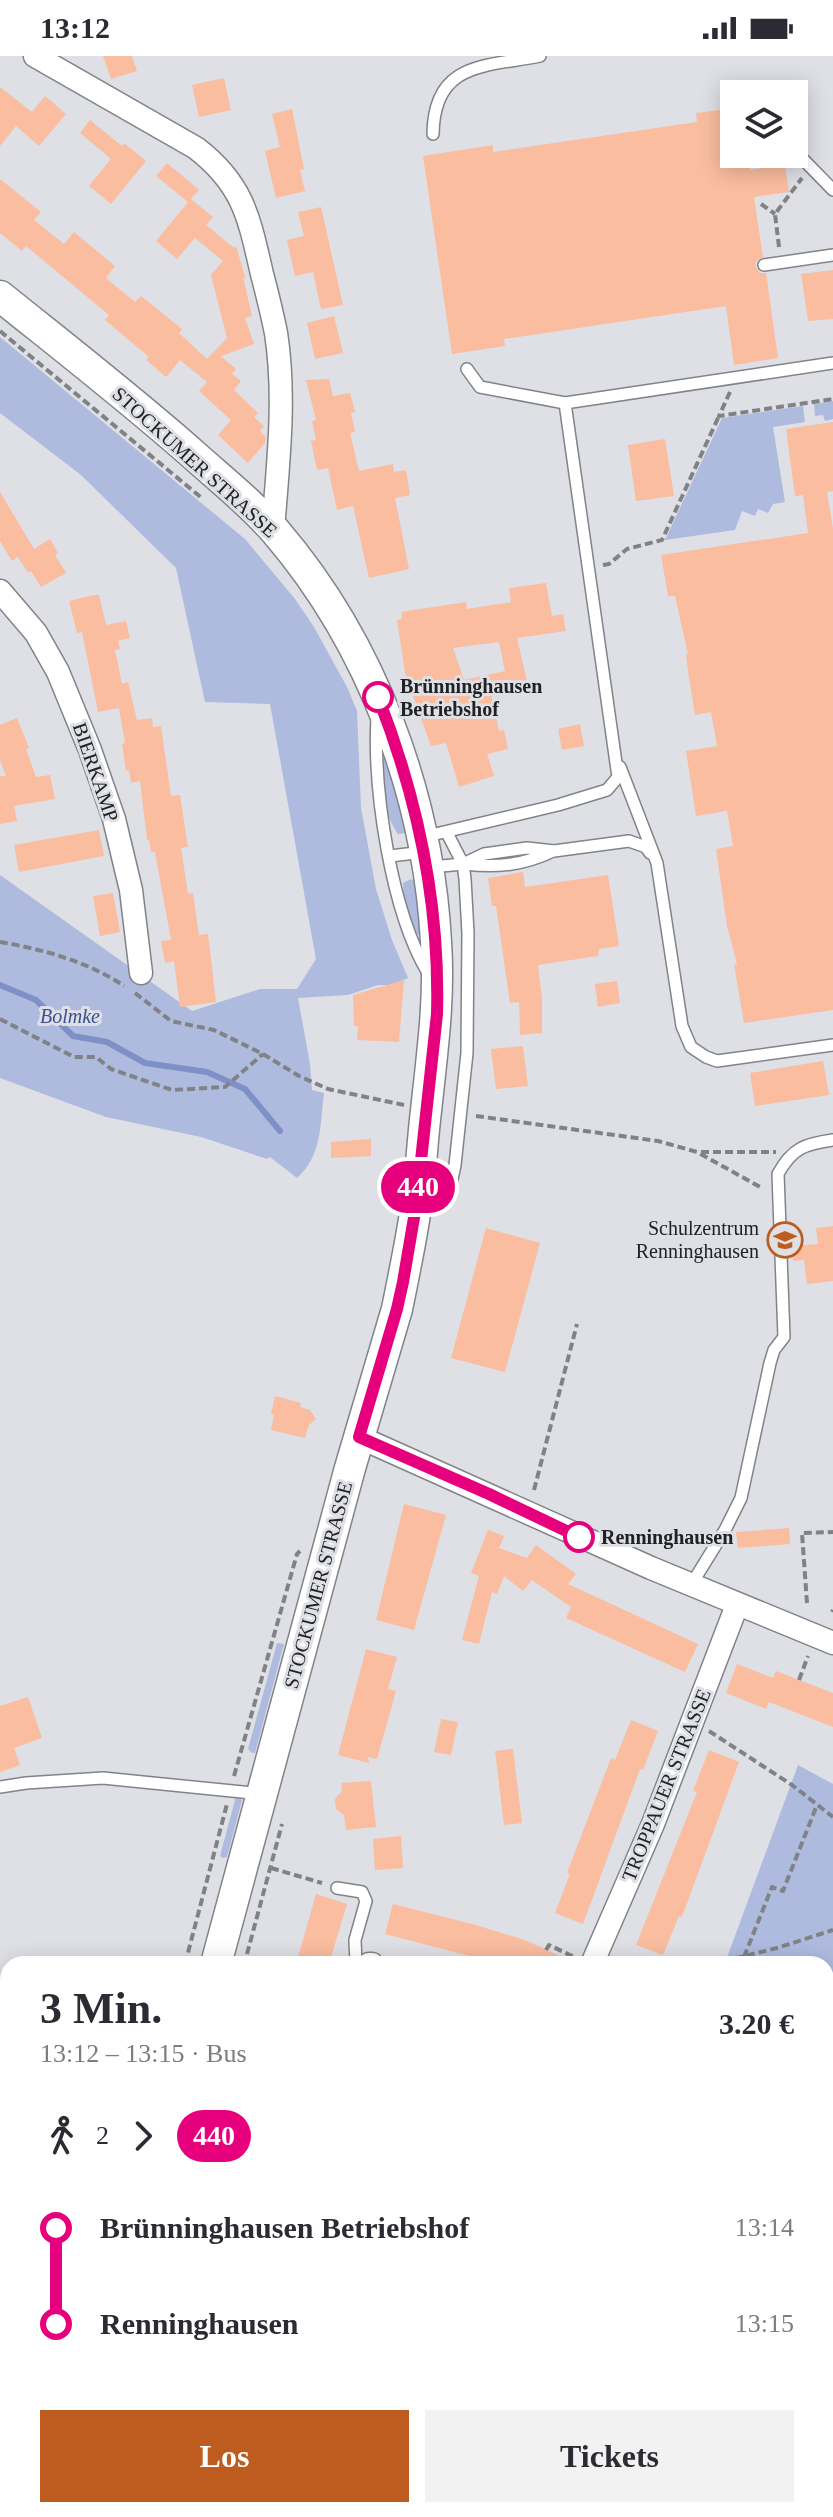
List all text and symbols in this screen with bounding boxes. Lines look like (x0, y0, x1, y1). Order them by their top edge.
text: 13:12 (40, 11, 110, 44)
map controls (720, 80, 808, 168)
button: layers (720, 80, 808, 168)
street label: STOCKUMER STRASSE (108, 382, 282, 542)
place label: Brünninghausen Betriebshof (400, 675, 542, 720)
marker: Brünninghausen Betriebshof (363, 682, 393, 712)
street label: BIERKAMP (69, 720, 123, 824)
park label: Bolmke (40, 1005, 100, 1027)
line badge: 440 (372, 1161, 464, 1213)
text: 440 (397, 1171, 439, 1202)
place label: Schulzentrum Renninghausen (636, 1217, 759, 1263)
school or university icon: Schulzentrum Renninghausen (766, 1221, 804, 1259)
street label: STOCKUMER STRASSE (280, 1479, 356, 1691)
marker: Renninghausen (564, 1522, 594, 1552)
place label: Renninghausen (601, 1526, 733, 1549)
street label: TROPPAUER STRASSE (617, 1686, 715, 1884)
text: 3 Min. (40, 1984, 162, 2033)
text: 3.20 € (719, 2007, 794, 2040)
text: 13:12 – 13:15 · Bus (40, 2039, 247, 2068)
icon: walk (40, 2114, 84, 2158)
icon: forward (121, 2114, 165, 2158)
text: 440 (193, 2120, 235, 2151)
text: 2 (96, 2121, 109, 2150)
text: Brünninghausen Betriebshof (100, 2211, 469, 2244)
text: 13:14 (735, 2213, 794, 2242)
text: Renninghausen (100, 2307, 298, 2340)
text: 13:15 (735, 2309, 794, 2338)
button: Los (40, 2410, 409, 2502)
button: Tickets (425, 2410, 794, 2502)

